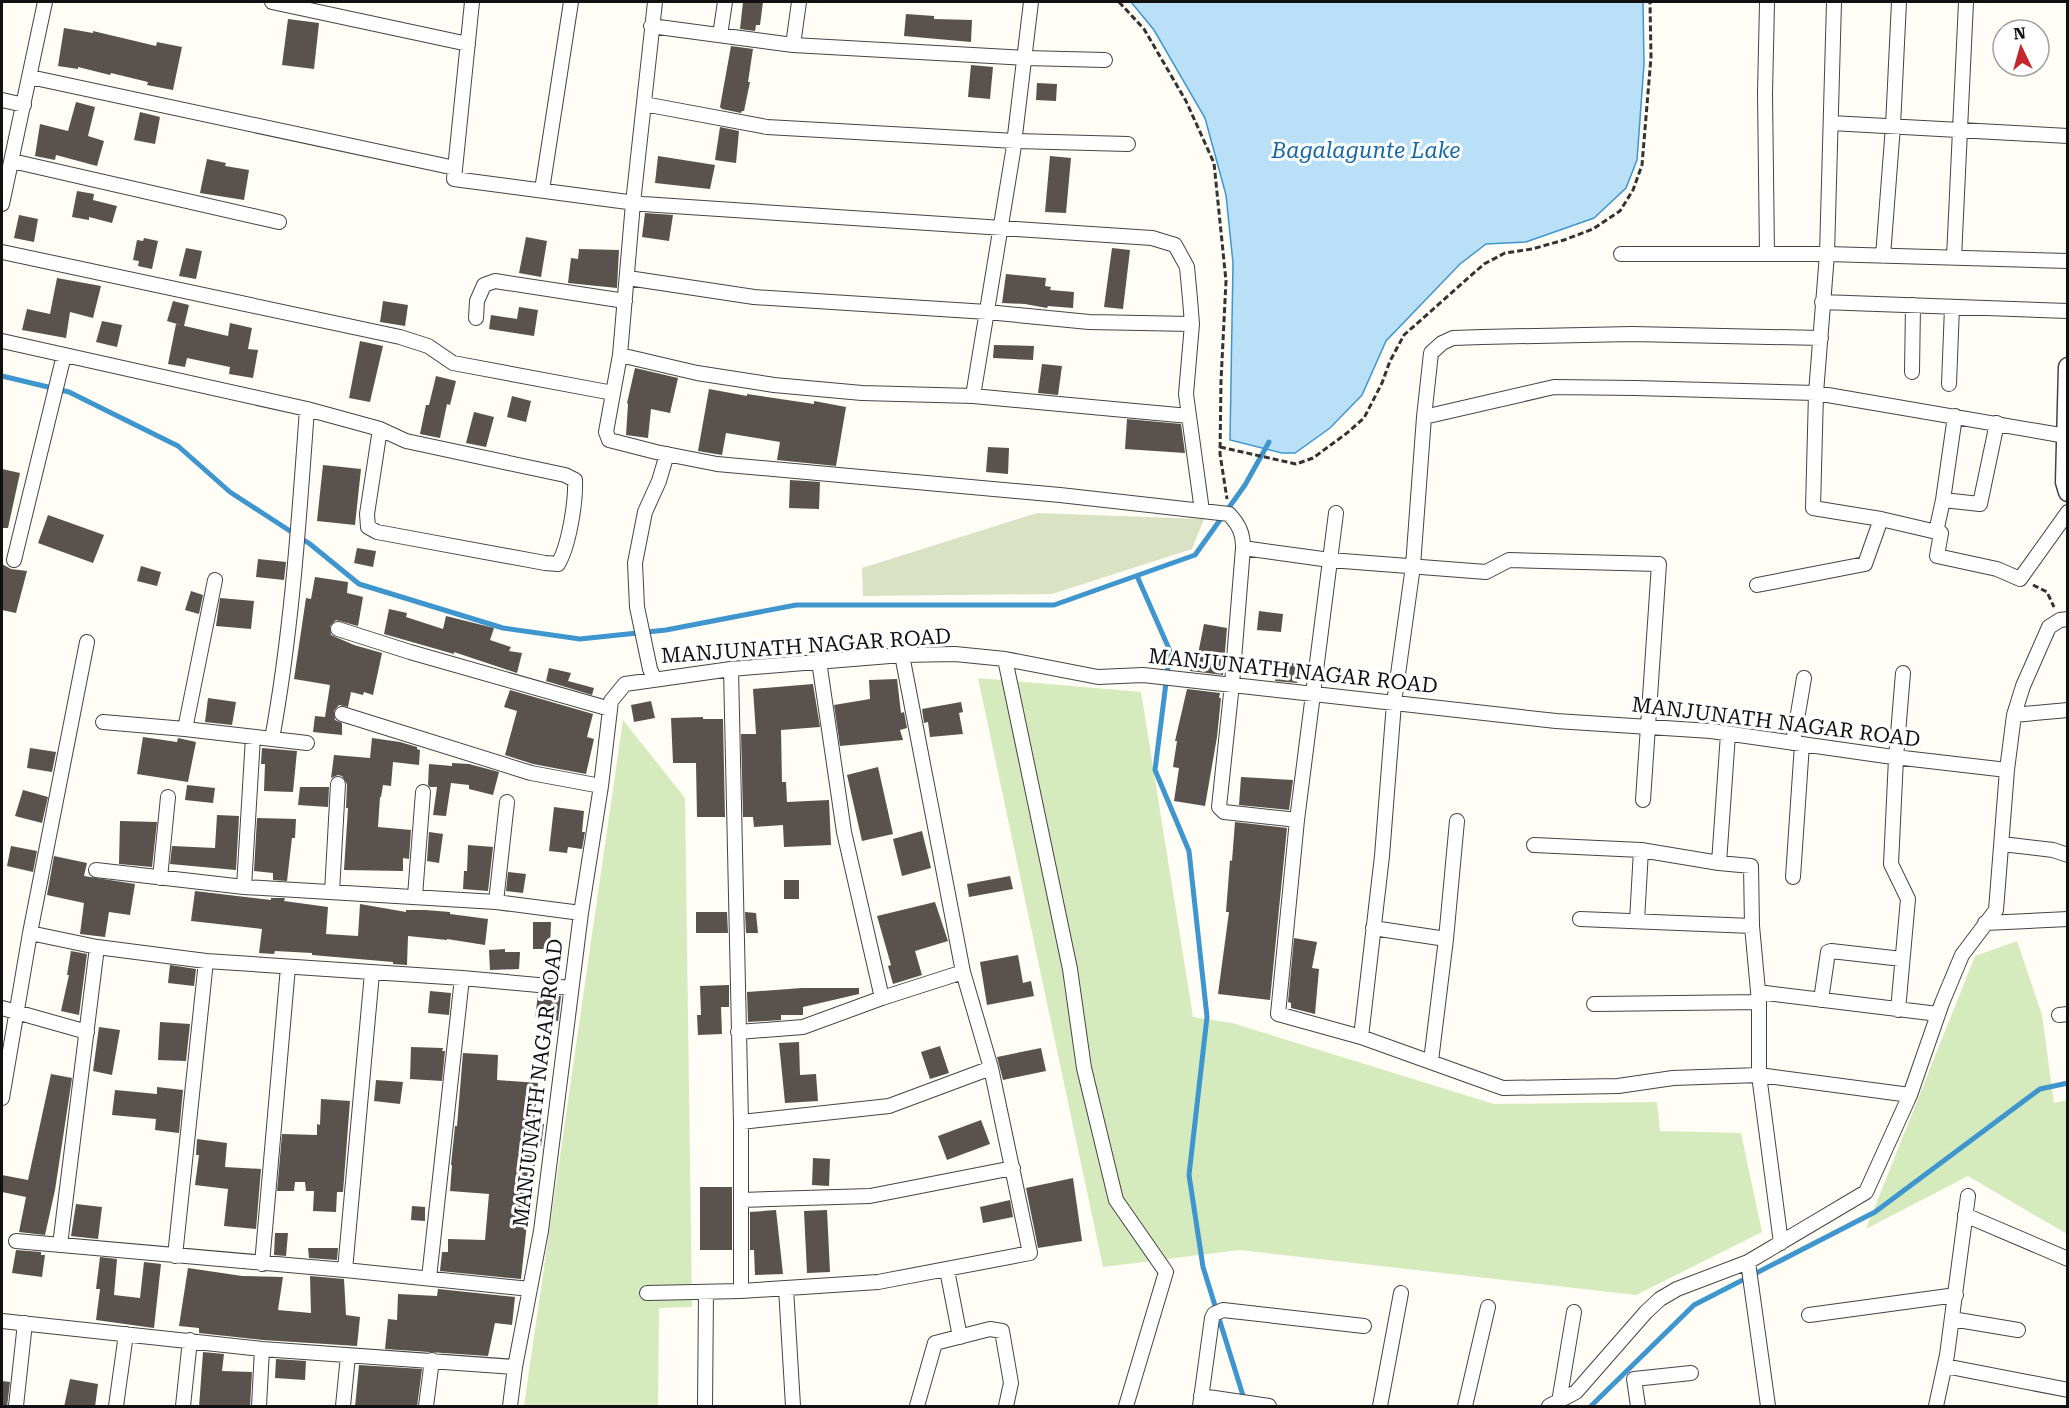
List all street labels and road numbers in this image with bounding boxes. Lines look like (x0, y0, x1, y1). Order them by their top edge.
street label: MANJUNATH NAGAR ROAD (660, 624, 952, 668)
street label: MANJUNATH NAGAR ROAD (1147, 644, 1439, 698)
street label: MANJUNATH NAGAR ROAD (1630, 692, 1922, 752)
street label: MANJUNATH NAGAR ROAD (508, 937, 568, 1229)

